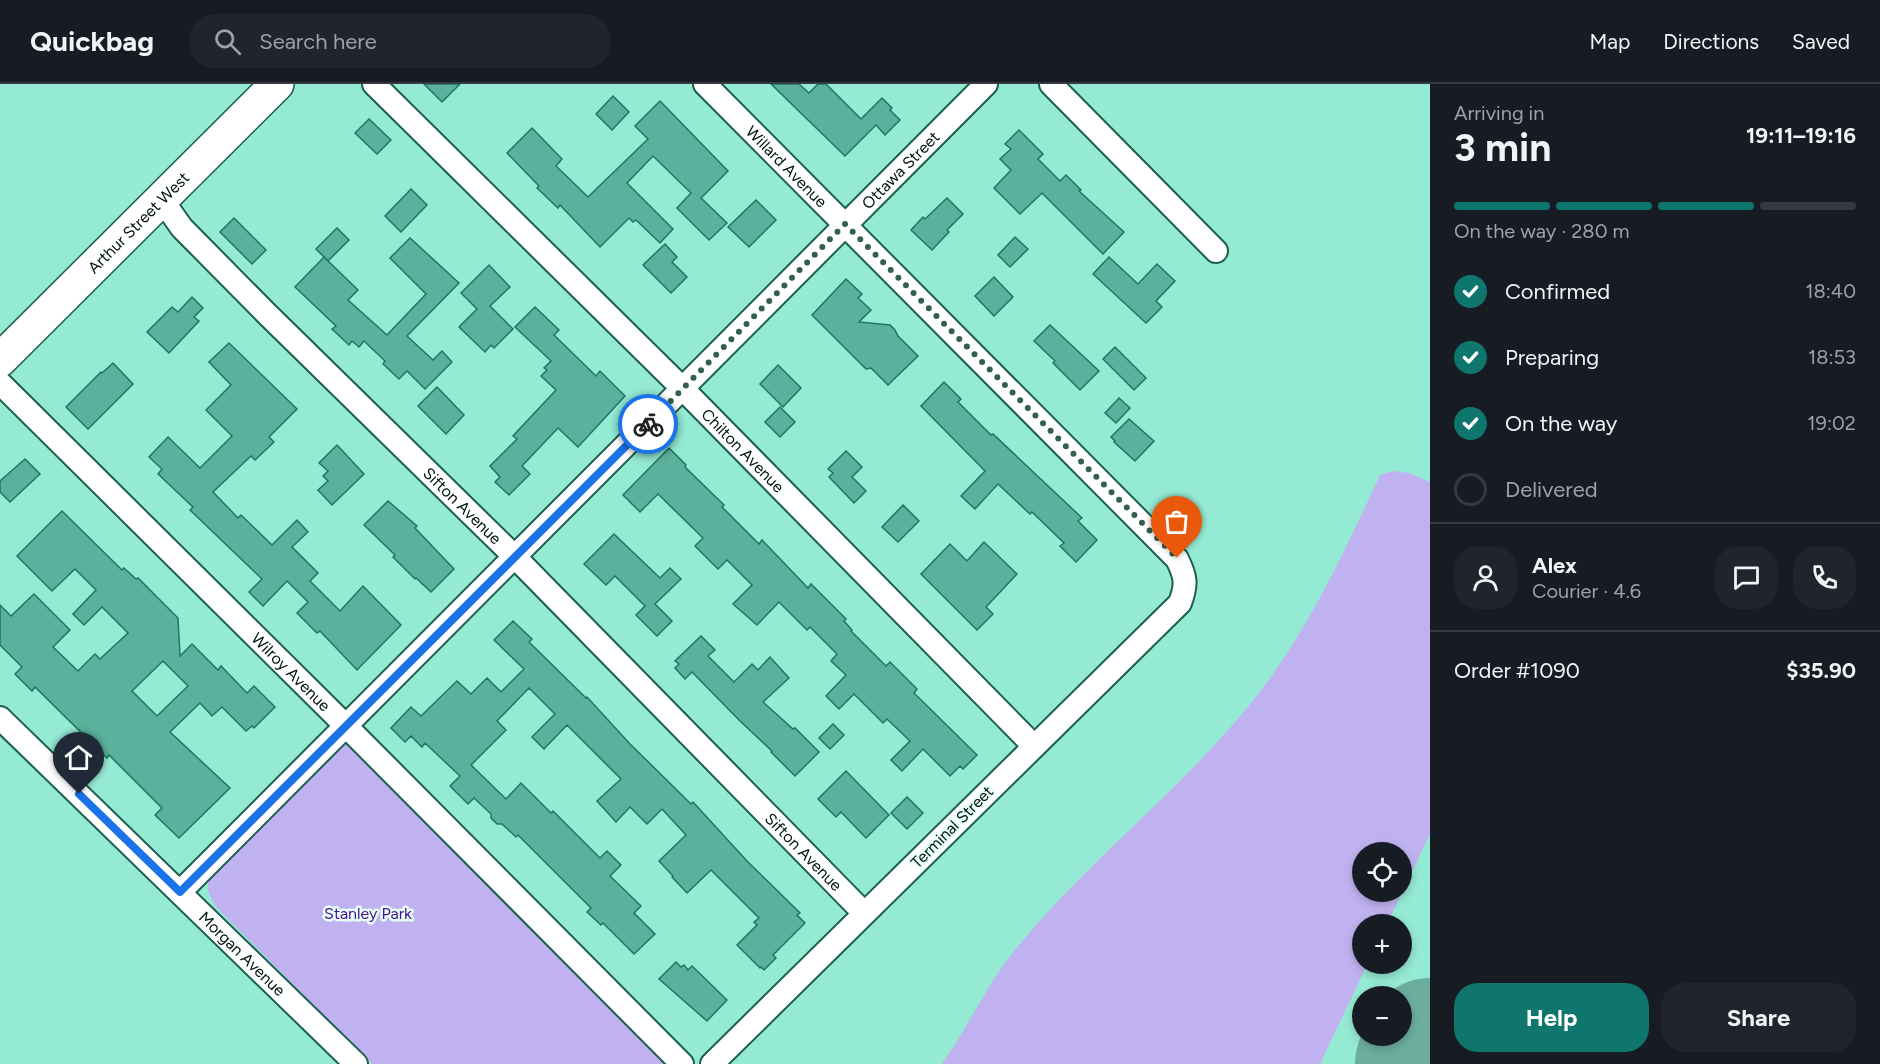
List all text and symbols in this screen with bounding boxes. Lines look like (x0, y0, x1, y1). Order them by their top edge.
search box (190, 14, 610, 68)
text: Quickbag (30, 24, 154, 58)
icon: search (211, 25, 244, 58)
text: Search here (259, 28, 377, 55)
text: Map (1589, 29, 1630, 54)
text: Directions (1663, 29, 1759, 54)
text: Saved (1792, 29, 1850, 54)
text: Arriving in (1454, 101, 1544, 125)
street label: Willard Avenue (742, 122, 831, 211)
text: 19:11–19:16 (1746, 122, 1856, 149)
text: 3 min (1454, 124, 1551, 171)
street label: Ottawa Street (858, 127, 943, 213)
street label: Arthur Street West (83, 168, 193, 277)
text: On the way · 280 m (1454, 219, 1629, 243)
icon: check (1454, 275, 1487, 308)
text: Confirmed (1505, 278, 1610, 305)
text: 18:40 (1805, 279, 1856, 303)
icon: check (1454, 341, 1487, 374)
text: Preparing (1505, 344, 1599, 371)
text: 18:53 (1808, 345, 1856, 369)
courier (618, 394, 678, 454)
street label: Chilton Avenue (698, 404, 789, 496)
icon: check (1454, 407, 1487, 440)
icon: bike (632, 408, 665, 441)
text: On the way (1505, 410, 1617, 437)
text: 19:02 (1807, 411, 1856, 435)
street label: Sifton Avenue (419, 463, 506, 548)
text: Delivered (1505, 476, 1598, 503)
pin (1151, 496, 1202, 558)
icon: bag (1160, 505, 1193, 538)
button: person (1454, 546, 1517, 609)
button: chat (1715, 546, 1778, 609)
button: phone (1793, 546, 1856, 609)
text: Alex (1532, 552, 1577, 579)
text: Courier · 4.6 (1532, 579, 1641, 603)
street label: Wilroy Avenue (248, 628, 335, 715)
text: Order #1090 (1454, 657, 1580, 684)
text: $35.90 (1786, 657, 1856, 684)
pin (53, 732, 104, 794)
icon: home (62, 741, 95, 774)
street label: Terminal Street (907, 782, 997, 872)
street label: Sifton Avenue (761, 809, 846, 895)
map controls (1352, 842, 1412, 1046)
button: locate (1352, 842, 1412, 902)
park label: Stanley Park (324, 904, 412, 923)
street label: Morgan Avenue (195, 907, 290, 1000)
button: + (1352, 914, 1412, 974)
button: Help (1454, 983, 1649, 1052)
button: Share (1661, 983, 1856, 1052)
button: − (1352, 986, 1412, 1046)

